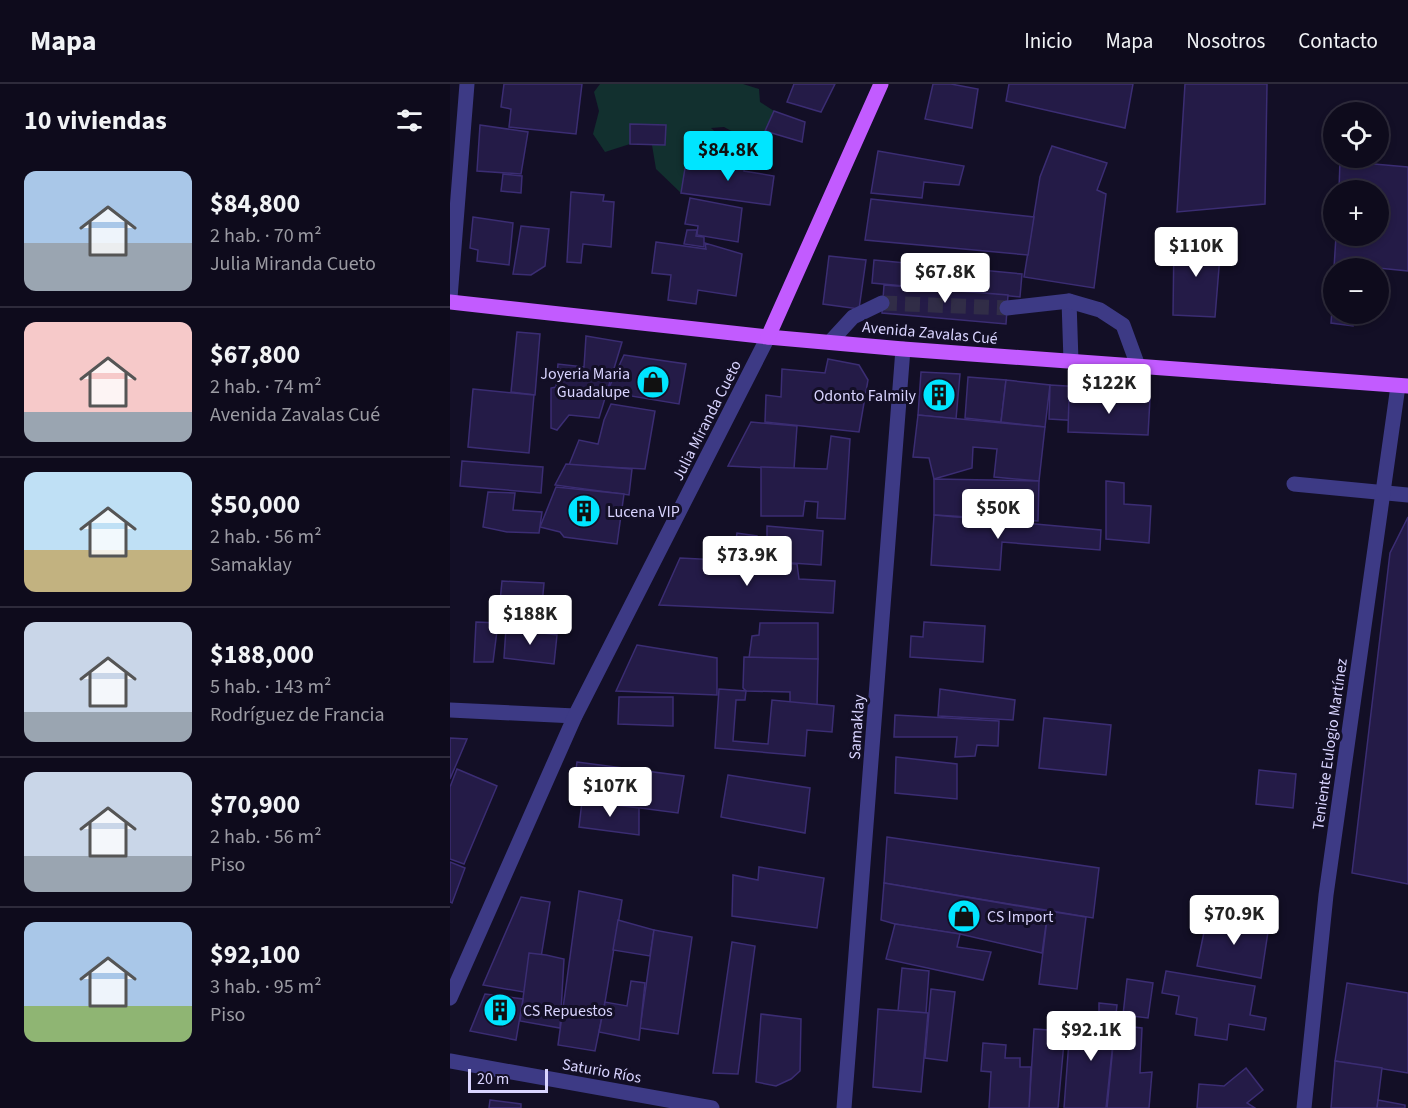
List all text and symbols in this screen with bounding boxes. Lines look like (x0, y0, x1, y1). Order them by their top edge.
text: Mapa (30, 21, 97, 61)
text: Inicio (1024, 26, 1072, 56)
text: Mapa (1105, 26, 1153, 56)
text: Nosotros (1186, 26, 1265, 56)
text: Contacto (1298, 26, 1378, 56)
text: 10 viviendas (24, 102, 167, 139)
map controls (1323, 102, 1389, 324)
button: locate (1323, 102, 1389, 168)
icon: filters (393, 104, 426, 137)
pin: $84.8K (679, 131, 777, 182)
text: $84.8K (698, 136, 758, 164)
button: + (1323, 180, 1389, 246)
text: $84,800 (210, 185, 300, 222)
icon: home (72, 195, 144, 267)
text: 2 hab. · 70 m² (210, 222, 322, 250)
pin: $110K (1154, 227, 1238, 278)
text: $110K (1169, 232, 1223, 260)
text: Julia Miranda Cueto (210, 250, 376, 278)
pin: $67.8K (896, 253, 994, 304)
text: $67.8K (915, 258, 975, 286)
button: − (1323, 258, 1389, 324)
street label: Avenida Zavalas Cué (861, 316, 999, 350)
text: $67,800 (210, 336, 300, 373)
icon: home (72, 346, 144, 418)
street label: Julia Miranda Cueto (667, 356, 747, 485)
place label: Joyeria Maria Guadalupe (540, 363, 630, 403)
shop icon: Joyeria Maria Guadalupe (635, 364, 671, 400)
pin: $122K (1067, 364, 1151, 415)
text: $122K (1082, 369, 1136, 397)
text: 2 hab. · 74 m² (210, 373, 322, 401)
building icon: Odonto Falmily (921, 377, 957, 413)
place label: Odonto Falmily (814, 385, 917, 407)
text: Avenida Zavalas Cué (210, 401, 380, 429)
text: $50,000 (210, 486, 300, 523)
pin: $50K (962, 489, 1034, 540)
building icon: Lucena VIP (566, 493, 602, 529)
text: $50K (976, 494, 1020, 522)
icon: home (72, 496, 144, 568)
place label: Lucena VIP (607, 501, 680, 523)
text: 2 hab. · 56 m² (210, 523, 322, 551)
pin: $73.9K (698, 536, 796, 587)
text: $73.9K (717, 541, 777, 569)
text: Samaklay (210, 551, 292, 579)
pin: $188K (488, 595, 572, 646)
text: $188K (503, 600, 557, 628)
text: $188,000 (210, 636, 314, 673)
icon: home (72, 646, 144, 718)
street label: Teniente Eulogio Martínez (1307, 657, 1353, 831)
text: 5 hab. · 143 m² (210, 673, 331, 701)
street label: Samaklay (844, 693, 870, 760)
text: Rodríguez de Francia (210, 701, 384, 729)
pin: $107K (568, 767, 652, 818)
text: $107K (583, 772, 637, 800)
text: $70,900 (210, 786, 300, 823)
icon: home (72, 796, 144, 868)
text: 2 hab. · 56 m² (210, 823, 322, 851)
text: Piso (210, 851, 245, 879)
pin: $70.9K (1185, 895, 1283, 946)
shop icon: CS Import (946, 898, 982, 934)
text: $70.9K (1204, 900, 1264, 928)
place label: CS Import (987, 906, 1054, 928)
text: $92,100 (210, 936, 300, 973)
icon: home (72, 946, 144, 1018)
text: 3 hab. · 95 m² (210, 973, 322, 1001)
building icon: CS Repuestos (482, 992, 518, 1028)
place label: CS Repuestos (523, 1000, 613, 1022)
text: Piso (210, 1001, 245, 1029)
pin: $92.1K (1042, 1011, 1140, 1062)
text: $92.1K (1061, 1016, 1121, 1044)
street label: Saturio Ríos (560, 1053, 644, 1089)
scale bar (468, 1066, 548, 1094)
text: 20 m (477, 1068, 509, 1090)

